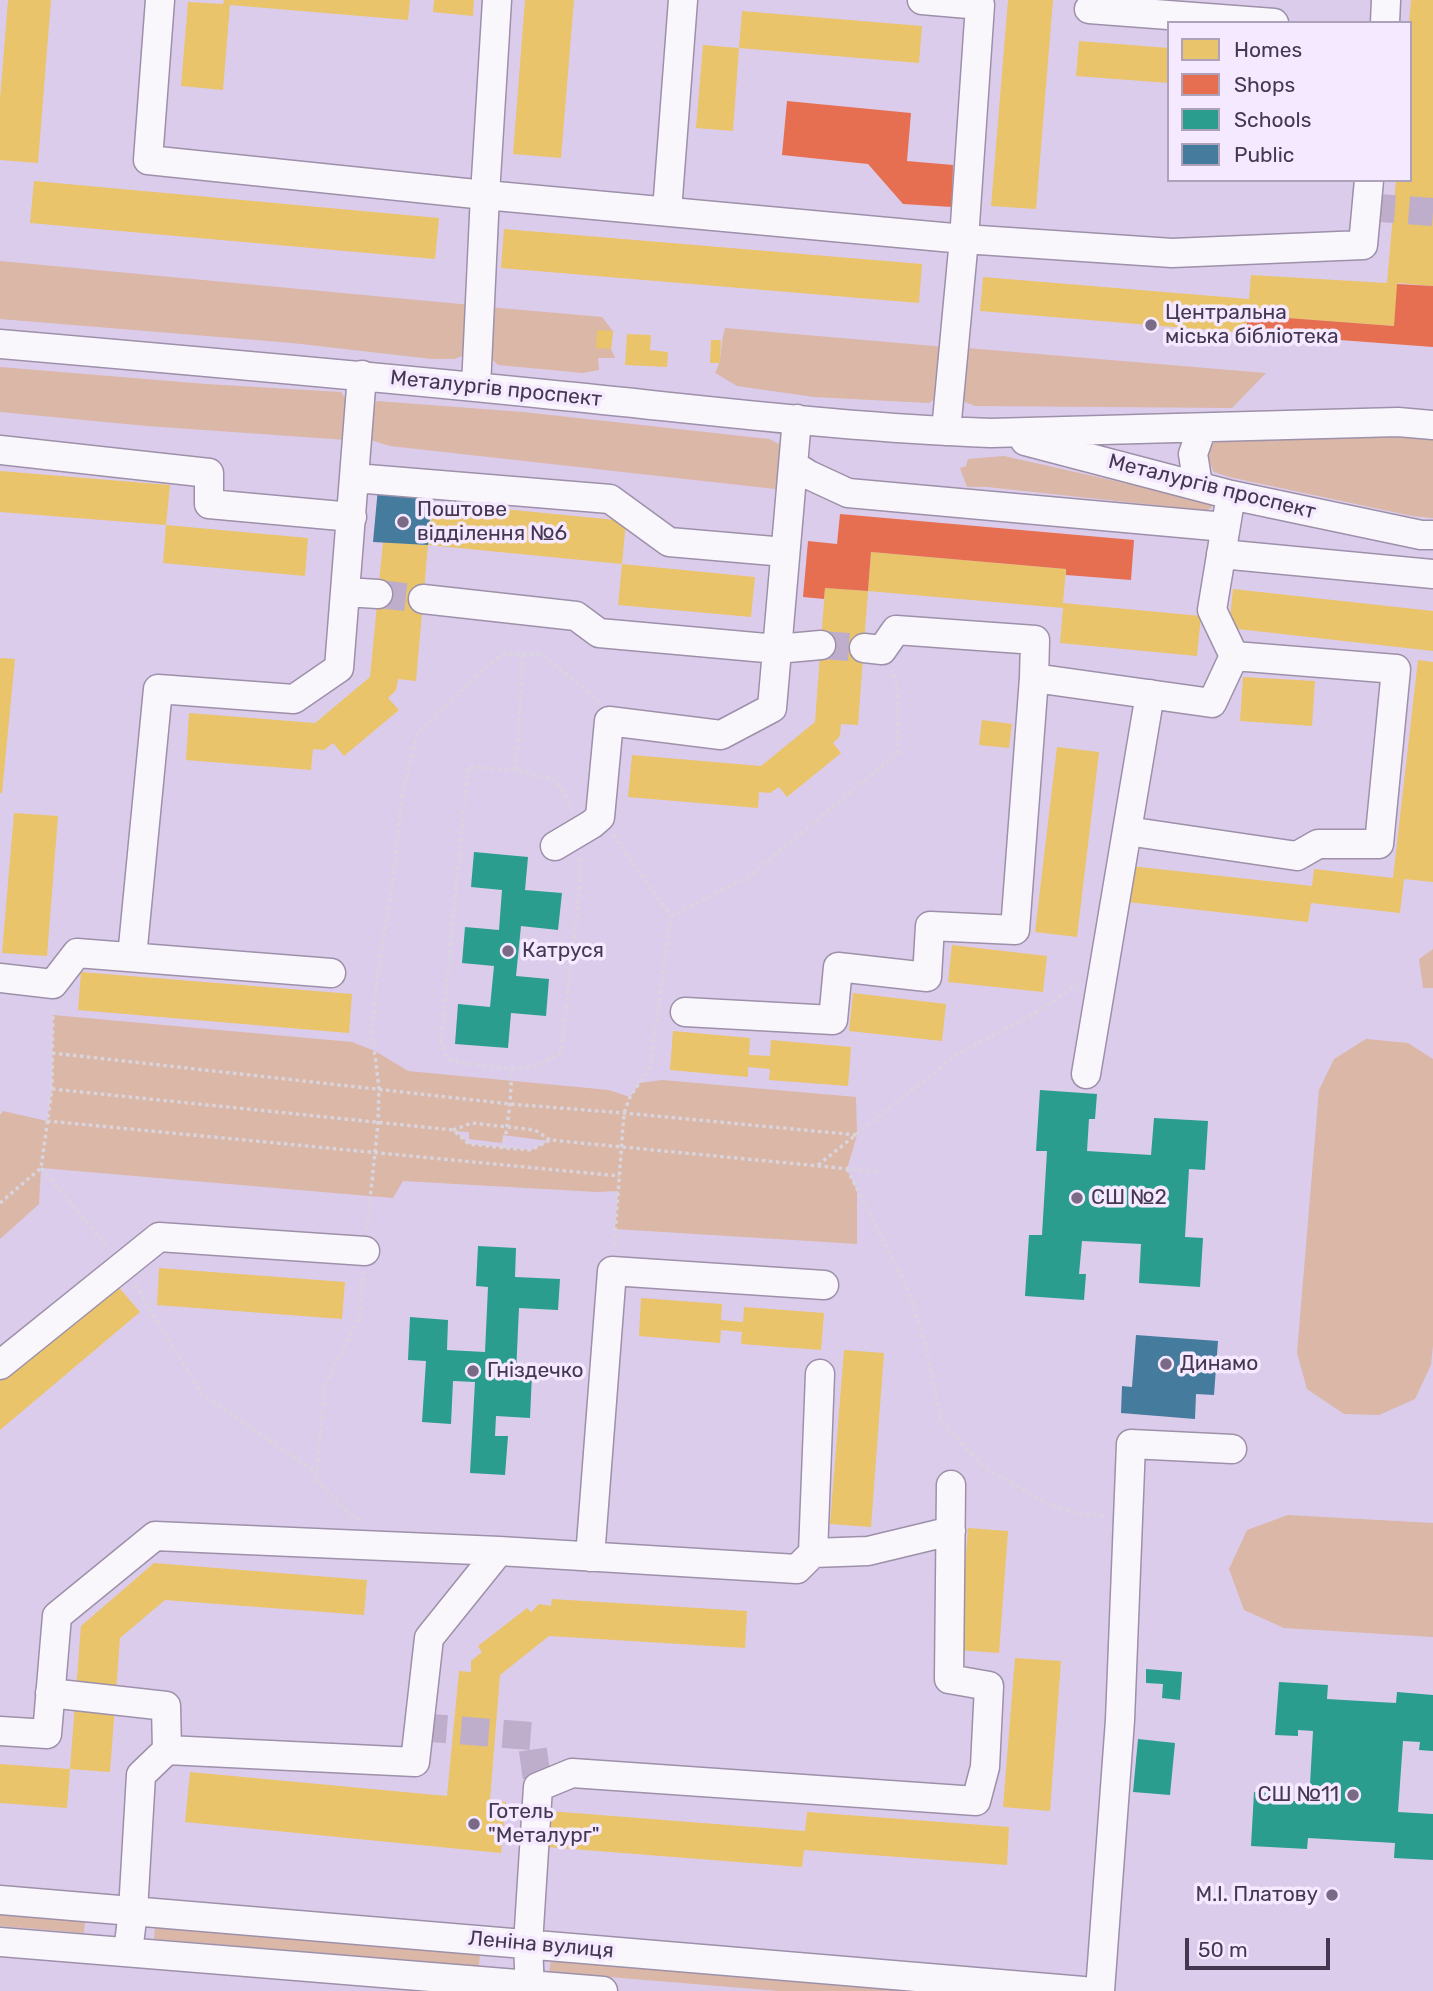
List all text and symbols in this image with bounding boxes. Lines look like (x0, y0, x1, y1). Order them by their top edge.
legend (1167, 21, 1412, 182)
text: Homes (1234, 37, 1302, 62)
text: Shops (1234, 72, 1295, 97)
text: Schools (1234, 107, 1311, 132)
text: Public (1234, 142, 1294, 167)
place label: Центральна міська бібліотека (1165, 300, 1339, 350)
marker: Центральна міська бібліотека (1143, 317, 1159, 333)
street label: Металургів проспект (389, 365, 603, 413)
street label: Металургів проспект (1106, 449, 1318, 525)
place label: Поштове відділення №6 (417, 497, 567, 547)
marker: Поштове відділення №6 (395, 514, 411, 530)
place label: Катруся (522, 938, 604, 964)
marker: Катруся (500, 943, 516, 959)
place label: СШ №2 (1091, 1185, 1167, 1211)
marker: СШ №2 (1069, 1190, 1085, 1206)
place label: Динамо (1180, 1351, 1258, 1377)
marker: Динамо (1158, 1356, 1174, 1372)
place label: Гніздечко (487, 1358, 584, 1384)
marker: Гніздечко (465, 1363, 481, 1379)
place label: СШ №11 (1257, 1782, 1339, 1808)
marker: СШ №11 (1345, 1787, 1361, 1803)
place label: Готель "Металург" (488, 1799, 600, 1849)
marker: Готель "Металург" (466, 1816, 482, 1832)
place label: М.І. Платову (1195, 1882, 1318, 1908)
marker: М.І. Платову (1324, 1887, 1340, 1903)
scale bar (1188, 1924, 1333, 1968)
street label: Леніна вулиця (467, 1926, 615, 1964)
text: 50 m (1198, 1937, 1248, 1962)

